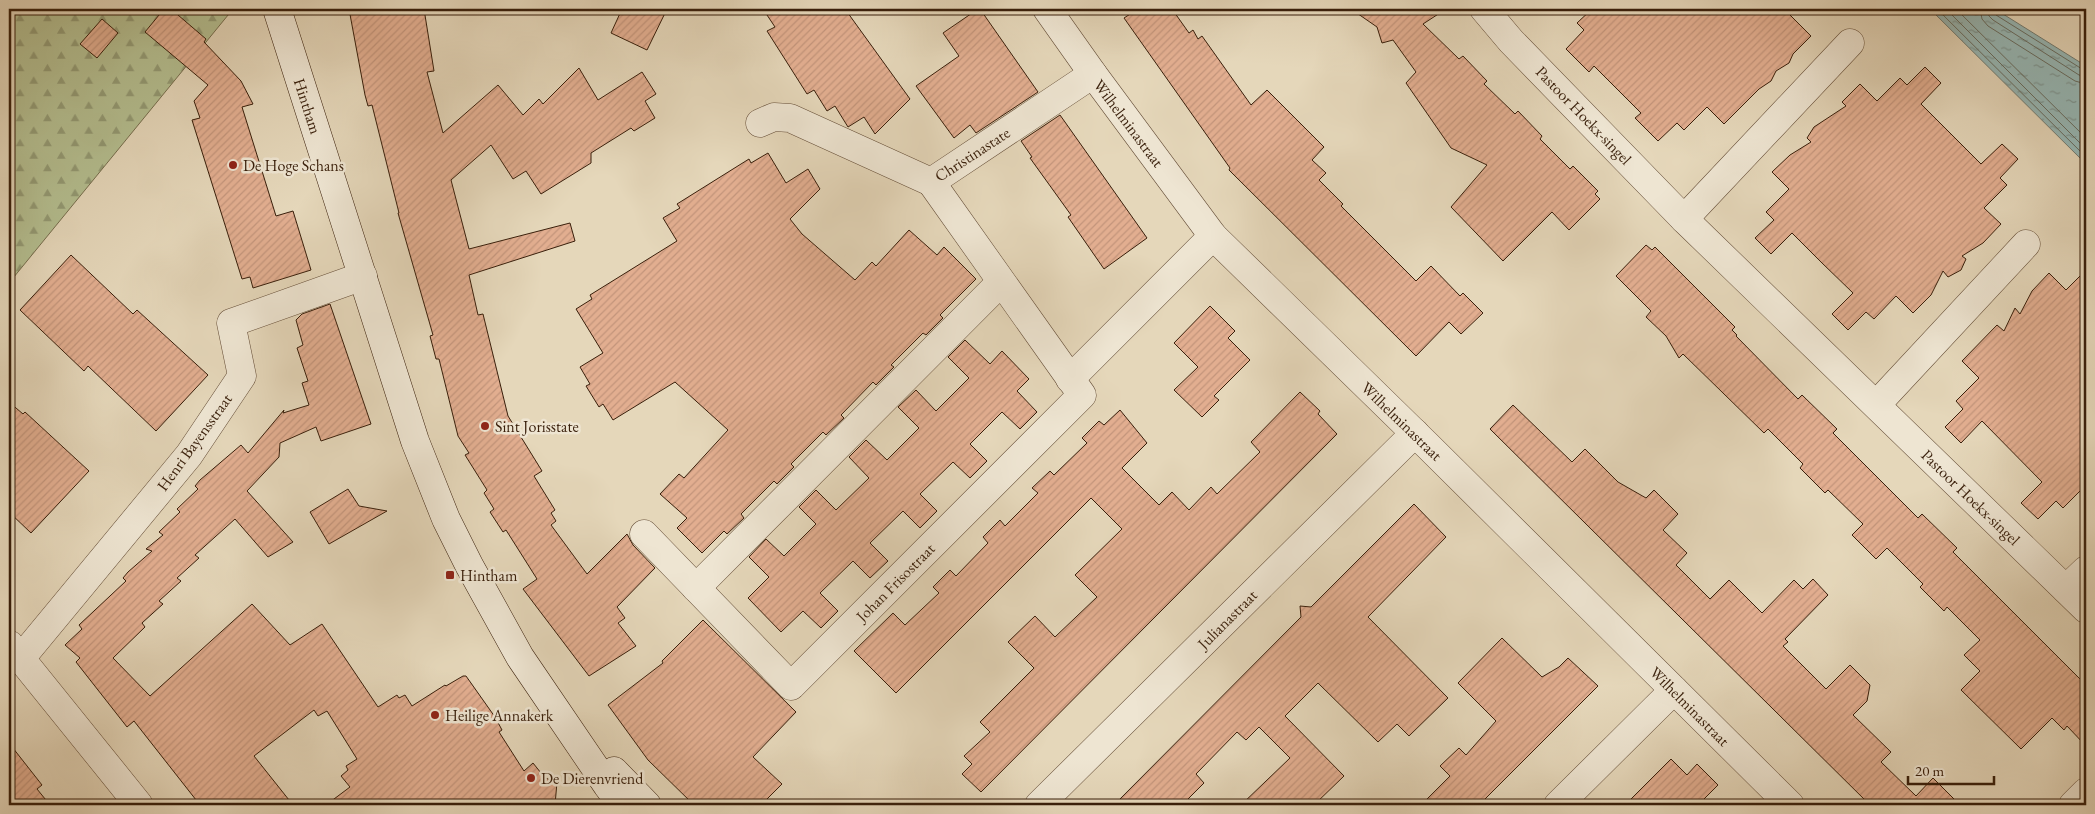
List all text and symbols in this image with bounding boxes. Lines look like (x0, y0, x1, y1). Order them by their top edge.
street label: Pastoor Hoekx-singel (1531, 61, 1636, 169)
street label: Wilhelminastraat (1089, 75, 1169, 172)
street label: Hintham (289, 76, 327, 137)
street label: Christinastate (931, 122, 1014, 187)
place label: De Hoge Schans (243, 155, 344, 176)
marker: De Hoge Schans (227, 159, 239, 171)
street label: Wilhelminastraat (1357, 377, 1447, 465)
street label: Henri Bayensstraat (152, 389, 237, 495)
place label: Sint Jorisstate (495, 416, 579, 437)
marker: Sint Jorisstate (479, 420, 491, 432)
street label: Pastoor Hoekx-singel (1917, 445, 2025, 550)
street label: Johan Frisostraat (850, 538, 939, 628)
place label: Hintham (460, 565, 518, 586)
marker: Hintham (444, 569, 456, 581)
street label: Julianastraat (1192, 585, 1262, 655)
street label: Wilhelminastraat (1645, 662, 1734, 751)
place label: Heilige Annakerk (445, 705, 554, 726)
marker: Heilige Annakerk (429, 709, 441, 721)
scale bar (1908, 754, 1994, 786)
text: 20 m (1915, 761, 1944, 780)
place label: De Dierenvriend (541, 768, 644, 789)
marker: De Dierenvriend (525, 772, 537, 784)

